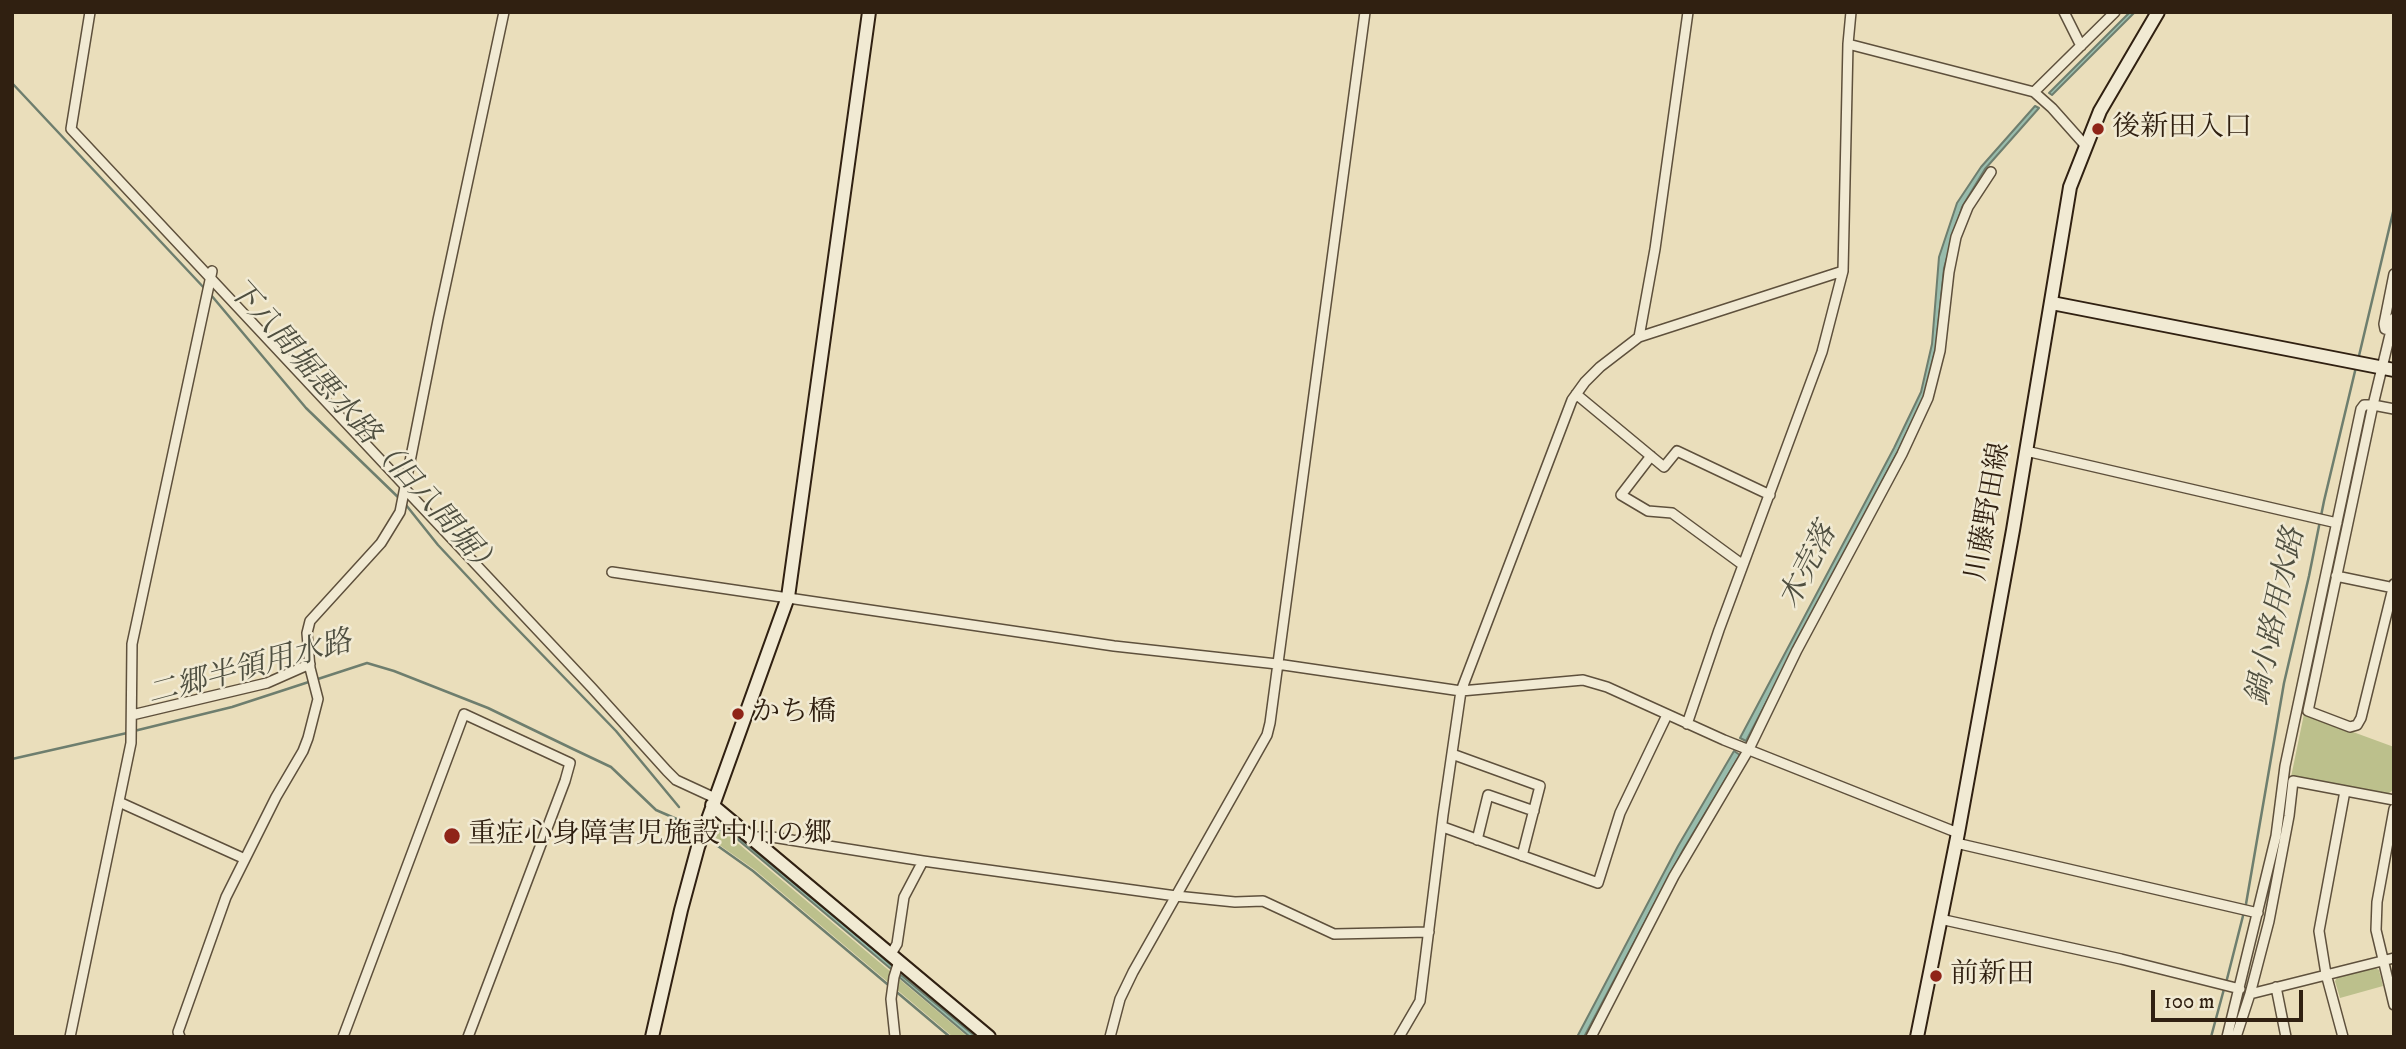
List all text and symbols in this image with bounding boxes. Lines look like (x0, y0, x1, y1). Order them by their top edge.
place label: 後新田入口 (2112, 112, 2252, 146)
marker: 後新田入口 (2090, 121, 2106, 137)
water label: 下八間堀悪水路（旧八間堀） (218, 273, 506, 587)
street label: 川藤野田線 (1961, 440, 2019, 584)
water label: 木売落 (1774, 519, 1846, 615)
water label: 鍋小路用水路 (2242, 525, 2314, 709)
water label: 二郷半領用水路 (144, 625, 356, 715)
place label: かち橋 (752, 697, 836, 731)
marker: かち橋 (730, 706, 746, 722)
place label: 重症心身障害児施設中川の郷 (468, 819, 832, 853)
marker: 重症心身障害児施設中川の郷 (442, 826, 462, 846)
place label: 前新田 (1950, 959, 2034, 993)
marker: 前新田 (1928, 968, 1944, 984)
scale bar (2154, 976, 2306, 1020)
text: 100 m (2164, 989, 2215, 1015)

